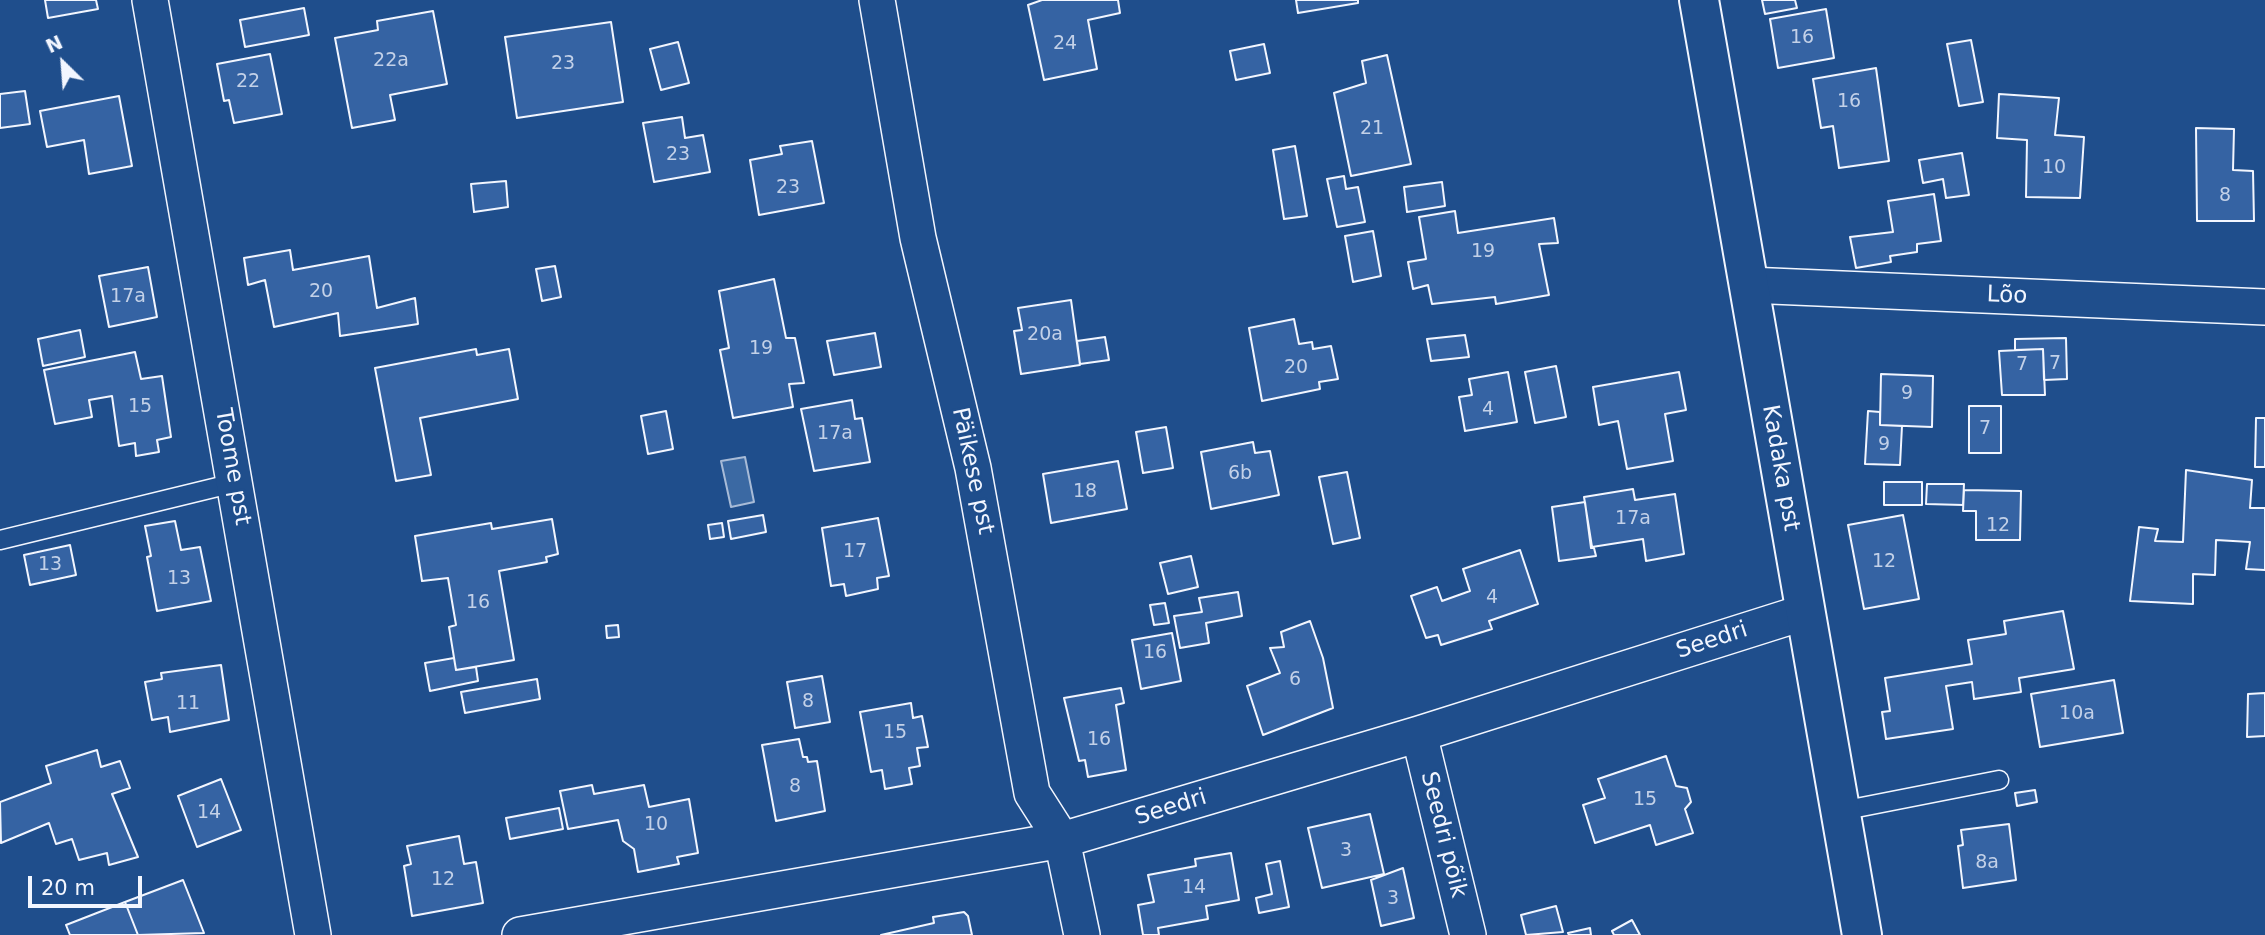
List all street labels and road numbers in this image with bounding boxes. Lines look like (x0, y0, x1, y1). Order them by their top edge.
street label: Lõo (1986, 282, 2028, 310)
street label: Kadaka pst (1755, 403, 1805, 533)
street label: Päikese pst (945, 405, 999, 537)
street label: Toome pst (208, 407, 256, 527)
street label: Seedri (1673, 617, 1751, 665)
street label: Seedri põik (1414, 769, 1472, 901)
street label: Seedri (1132, 784, 1210, 832)

